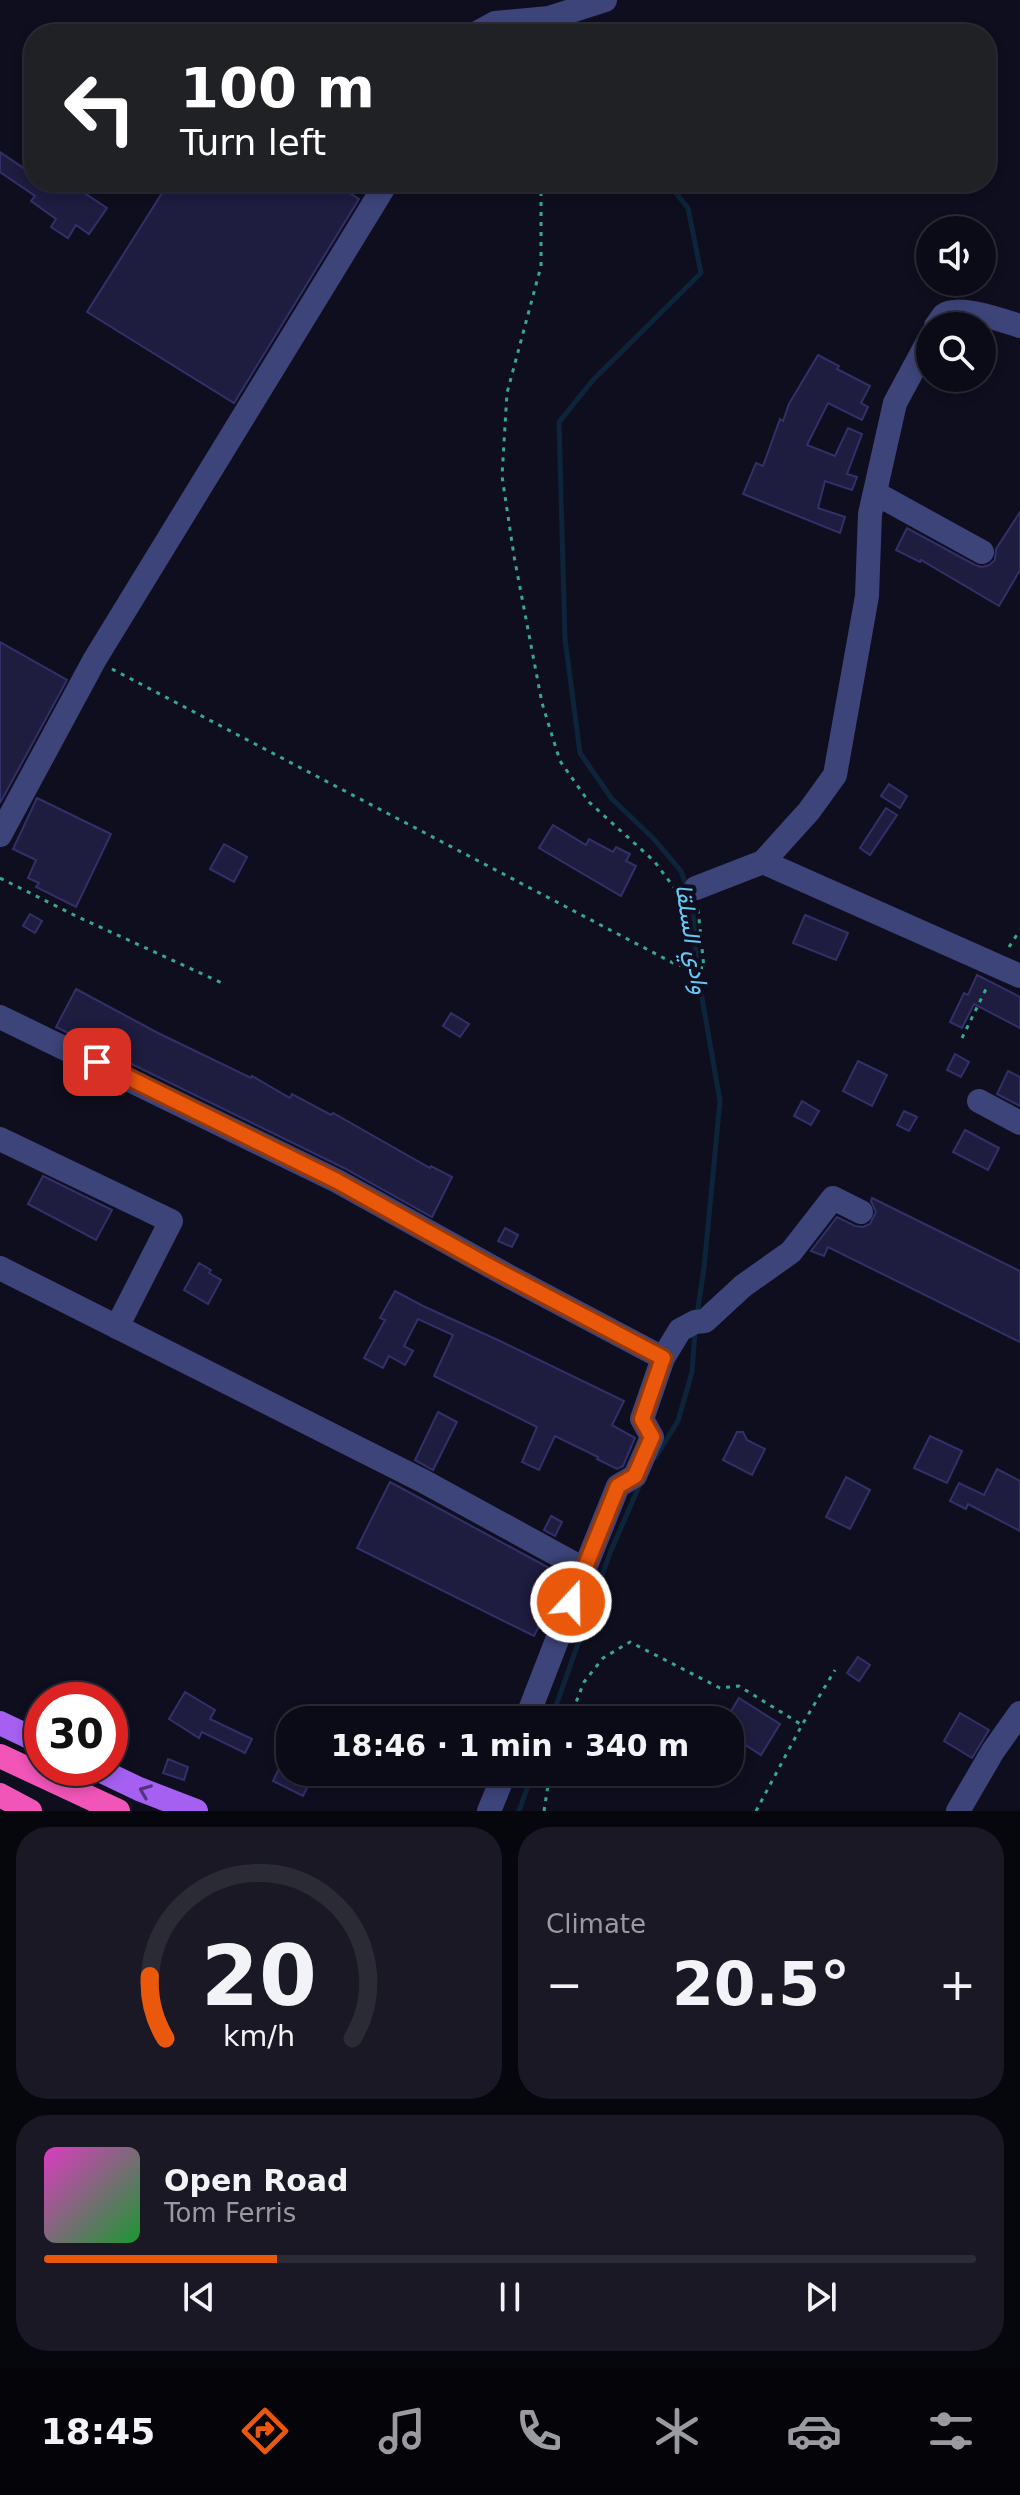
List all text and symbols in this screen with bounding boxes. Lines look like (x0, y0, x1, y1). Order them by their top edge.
text: 100 m (180, 55, 375, 120)
icon: left (48, 56, 152, 160)
text: Turn left (180, 122, 326, 163)
map controls (916, 216, 996, 392)
button: sound (916, 216, 996, 296)
button: search (916, 312, 996, 392)
water label: وادي السلقا (665, 882, 715, 997)
pin (63, 1028, 131, 1096)
icon: arrive (75, 1040, 119, 1084)
position arrow (529, 1560, 613, 1644)
speed limit sign: 30 (24, 1682, 128, 1786)
text: 18:46 · 1 min · 340 m (331, 1728, 689, 1763)
one-way arrow (139, 1784, 153, 1800)
text: Climate (546, 1909, 646, 1939)
text: 20 (201, 1928, 317, 2025)
text: 20.5° (672, 1949, 850, 2019)
text: − (546, 1959, 583, 2010)
text: + (939, 1959, 976, 2010)
text: km/h (223, 2019, 295, 2053)
text: Open Road (164, 2163, 349, 2198)
text: Tom Ferris (164, 2198, 296, 2228)
icon: previous (177, 2275, 221, 2319)
icon: pause (488, 2275, 532, 2319)
icon: next (799, 2275, 843, 2319)
icon: directions (237, 2403, 293, 2459)
icon: music (374, 2403, 430, 2459)
icon: phone (511, 2403, 567, 2459)
icon: climate (649, 2403, 705, 2459)
icon: car (786, 2403, 842, 2459)
icon: filters (923, 2403, 979, 2459)
text: 18:45 (41, 2411, 155, 2452)

